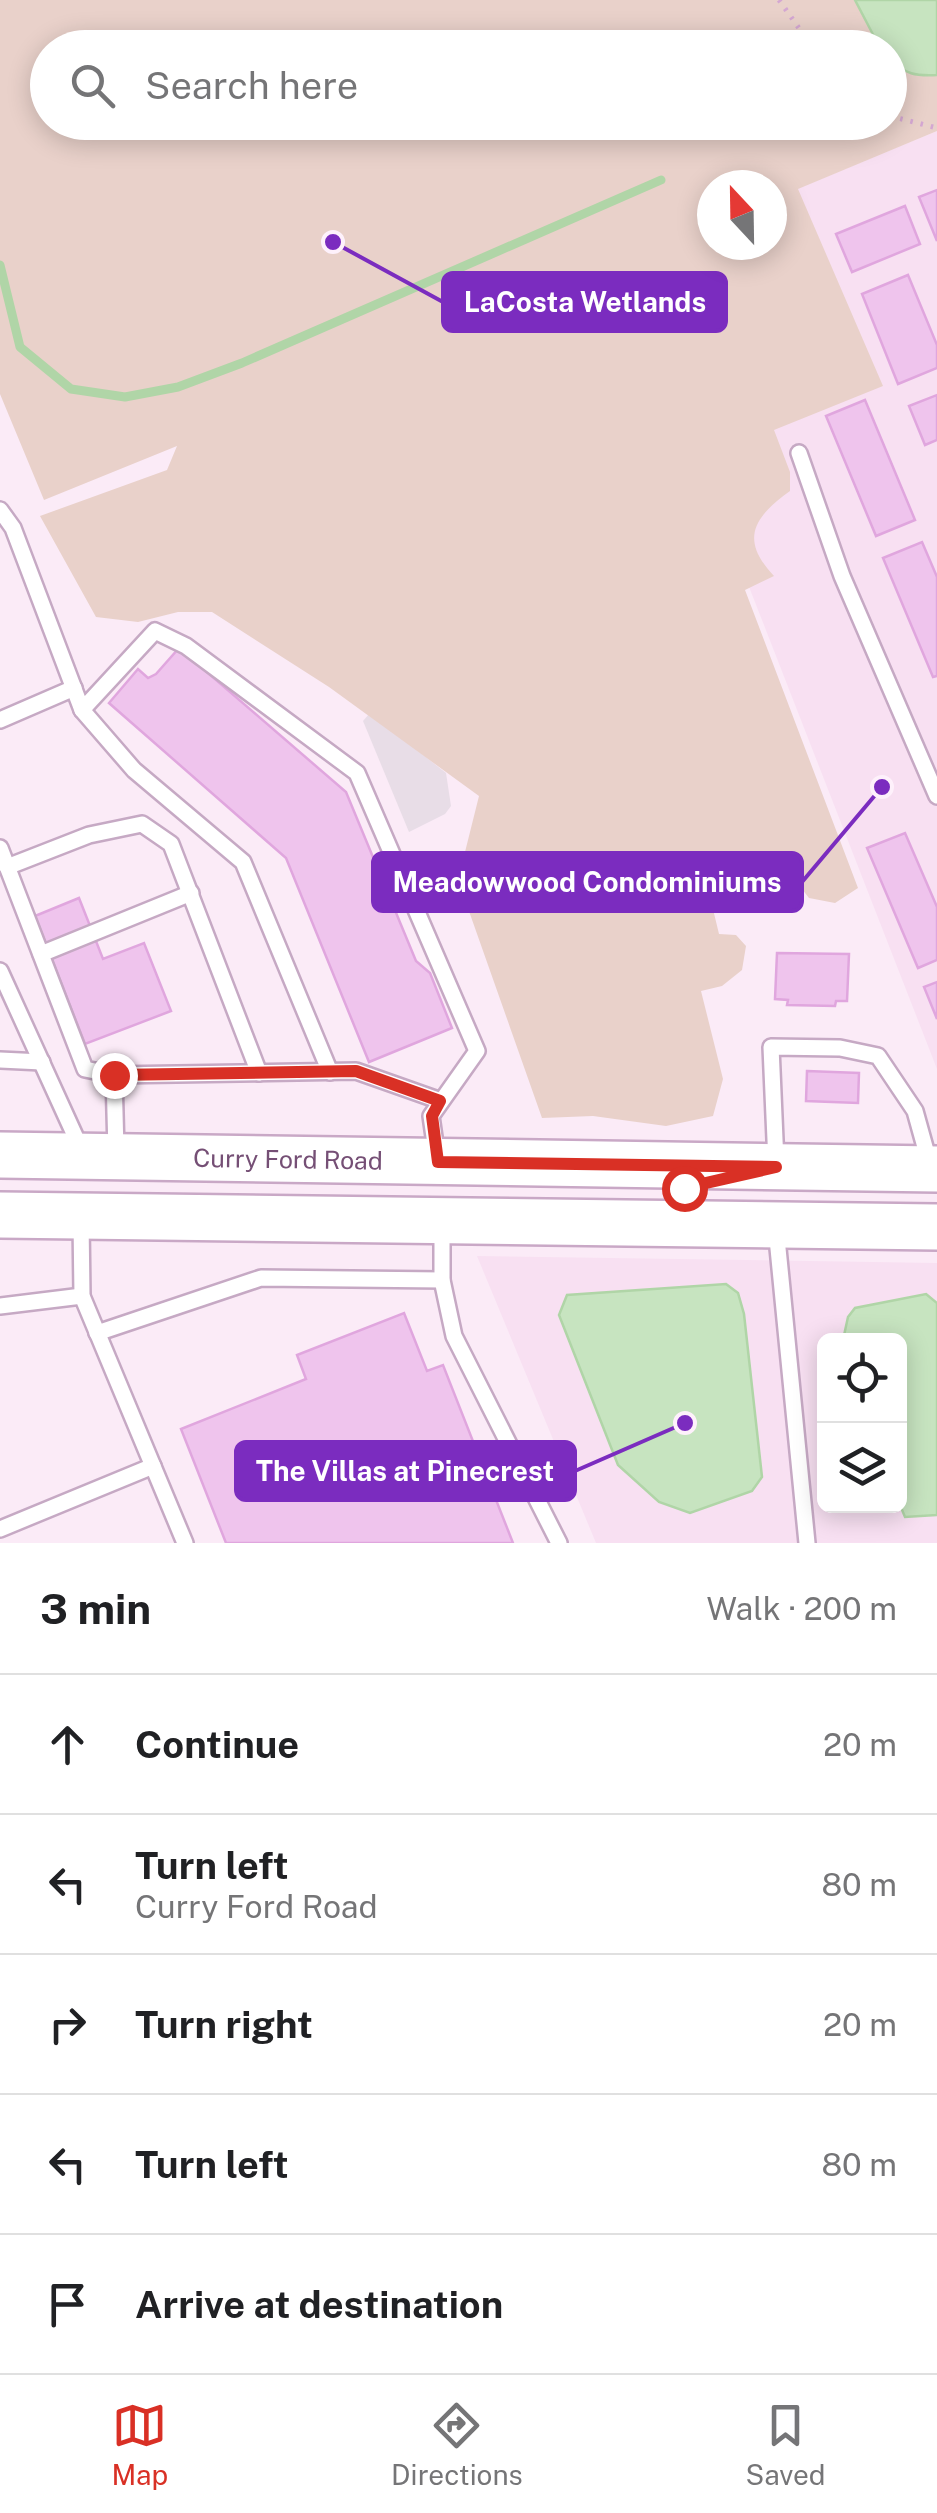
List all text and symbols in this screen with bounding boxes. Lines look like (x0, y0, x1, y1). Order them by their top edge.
search box (30, 30, 907, 140)
icon: search (65, 58, 120, 113)
text: Search here (145, 63, 358, 108)
north arrow (697, 170, 787, 260)
callout: LaCosta Wetlands (443, 273, 726, 331)
text: LaCosta Wetlands (464, 285, 706, 318)
callout: Meadowwood Condominiums (373, 853, 802, 911)
text: Meadowwood Condominiums (392, 865, 782, 898)
route end (92, 1053, 138, 1099)
street label: Curry Ford Road (193, 1143, 383, 1176)
route start (662, 1166, 708, 1212)
map controls (817, 1333, 907, 1513)
button: locate (817, 1333, 907, 1423)
button: layers (817, 1423, 907, 1513)
callout: The Villas at Pinecrest (236, 1442, 575, 1500)
text: The Villas at Pinecrest (256, 1454, 554, 1487)
text: 3 min (40, 1584, 151, 1633)
text: Walk · 200 m (707, 1590, 897, 1627)
icon: ahead (40, 1717, 95, 1772)
text: Continue (135, 1722, 299, 1767)
text: 20 m (823, 1726, 897, 1763)
text: Turn left (135, 1843, 289, 1888)
icon: left (40, 1857, 95, 1912)
text: 80 m (821, 1866, 897, 1903)
text: Curry Ford Road (135, 1888, 378, 1925)
icon: right (40, 1997, 95, 2052)
text: Turn right (135, 2002, 313, 2047)
text: 20 m (823, 2006, 897, 2043)
icon: left (40, 2137, 95, 2192)
text: Turn left (135, 2142, 289, 2187)
text: 80 m (821, 2146, 897, 2183)
icon: arrive (40, 2277, 95, 2332)
text: Arrive at destination (135, 2282, 503, 2327)
tab: Map (111, 2398, 168, 2491)
tab: Directions (391, 2398, 523, 2491)
tab: Saved (745, 2398, 826, 2491)

